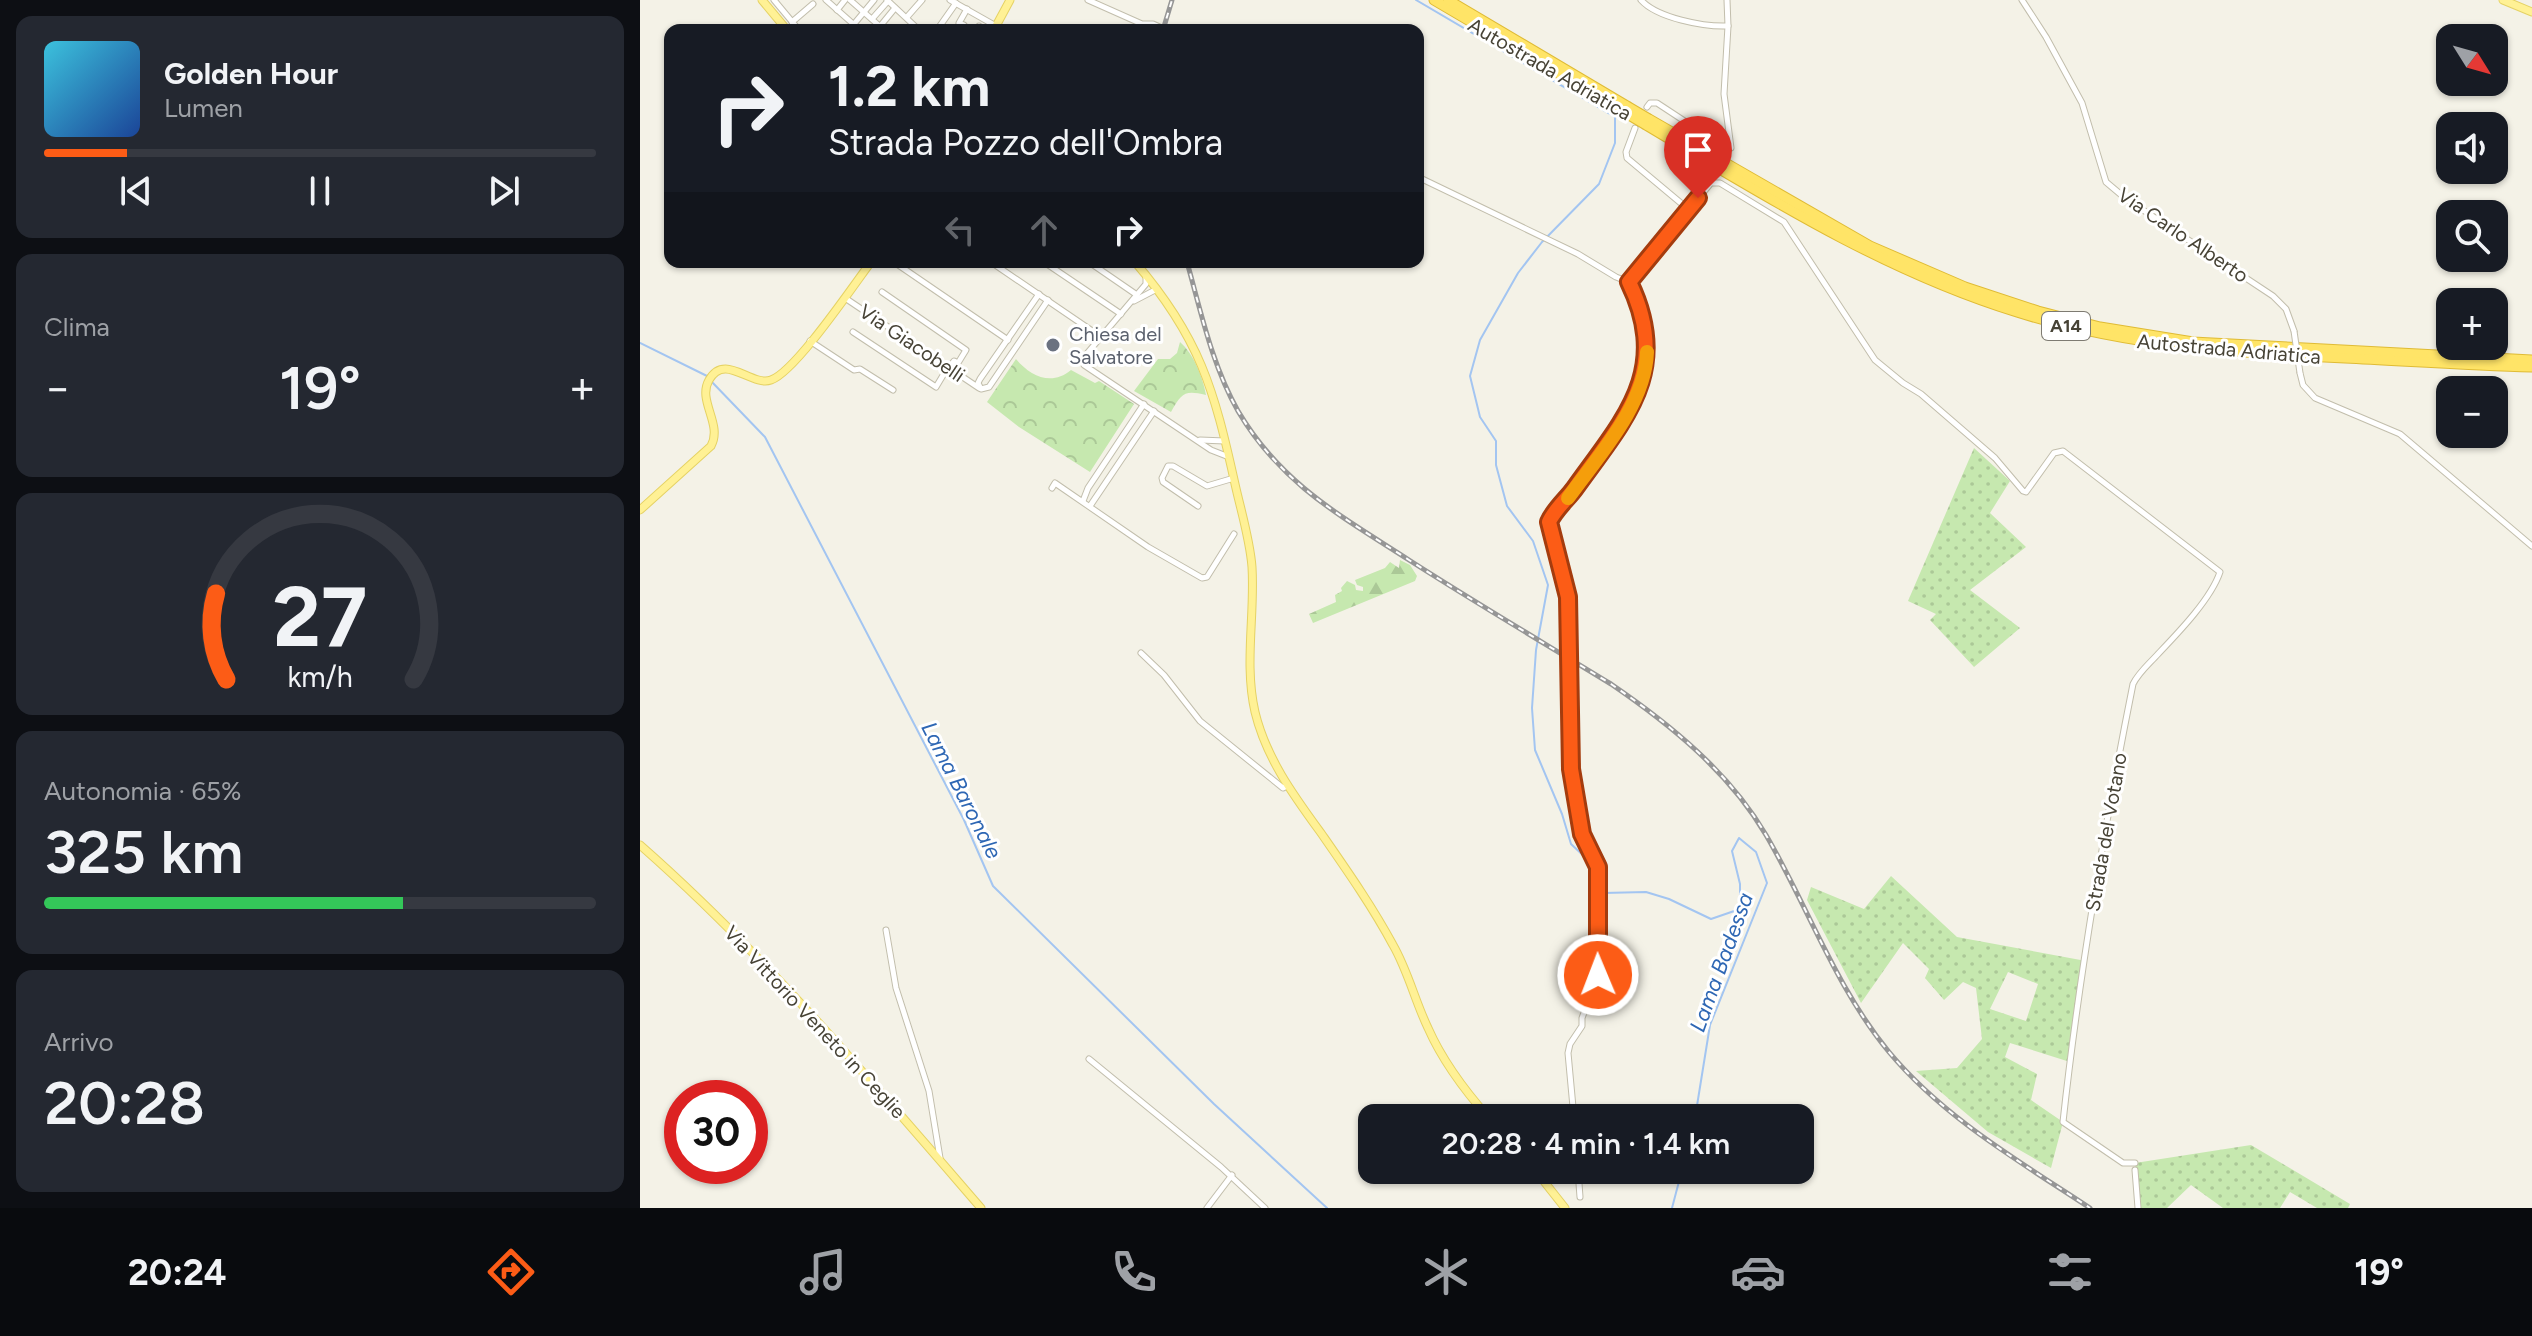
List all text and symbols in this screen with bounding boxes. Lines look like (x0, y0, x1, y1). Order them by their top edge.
street label: Autostrada Adriatica (1464, 12, 1636, 126)
north arrow (2436, 24, 2508, 96)
map controls (2436, 24, 2508, 448)
text: 1.2 km (828, 53, 990, 120)
text: Golden Hour (164, 55, 338, 92)
icon: right (696, 56, 800, 160)
text: Lumen (164, 92, 243, 124)
button: sound (2436, 112, 2508, 184)
pin (1664, 116, 1732, 198)
text: Strada Pozzo dell'Ombra (828, 121, 1223, 164)
icon: arrive (1676, 128, 1720, 172)
icon: previous (114, 169, 158, 213)
icon: pause (298, 169, 342, 213)
icon: next (482, 169, 526, 213)
street label: Via Carlo Alberto (2113, 182, 2253, 288)
button: search (2436, 200, 2508, 272)
icon: left (938, 208, 982, 252)
icon: ahead (1022, 208, 1066, 252)
icon: right (1106, 208, 1150, 252)
button: + (2436, 288, 2508, 360)
street label: Via Giacobelli (855, 299, 969, 387)
text: Clima (44, 311, 110, 343)
road number: A14 (2042, 312, 2090, 340)
place label: Chiesa del Salvatore (1069, 322, 1162, 369)
street label: Autostrada Adriatica (2136, 329, 2322, 369)
marker: Chiesa del Salvatore (1044, 336, 1062, 354)
text: 19° (279, 352, 361, 424)
text: − (44, 361, 71, 414)
text: + (569, 361, 596, 414)
button: − (2436, 376, 2508, 448)
text: 27 (273, 567, 367, 667)
text: km/h (287, 660, 353, 694)
water label: Lama Baronale (915, 717, 1008, 863)
street label: Strada del Votano (2080, 751, 2132, 913)
text: Autonomia · 65% (44, 775, 242, 807)
text: 325 km (44, 816, 243, 888)
water label: Lama Badessa (1684, 889, 1759, 1036)
street label: Via Vittorio Veneto in Ceglie (719, 921, 911, 1123)
position arrow (1556, 933, 1640, 1017)
text: Arrivo (44, 1026, 114, 1058)
text: 20:28 (44, 1067, 205, 1139)
speed limit sign: 30 (664, 1080, 768, 1184)
text: 20:28 · 4 min · 1.4 km (1442, 1125, 1730, 1162)
icon: directions (483, 1244, 539, 1300)
icon: music (795, 1244, 851, 1300)
icon: phone (1106, 1244, 1162, 1300)
icon: climate (1418, 1244, 1474, 1300)
icon: car (1730, 1244, 1786, 1300)
icon: filters (2042, 1244, 2098, 1300)
text: 20:24 (128, 1251, 227, 1294)
text: 19° (2354, 1251, 2404, 1294)

